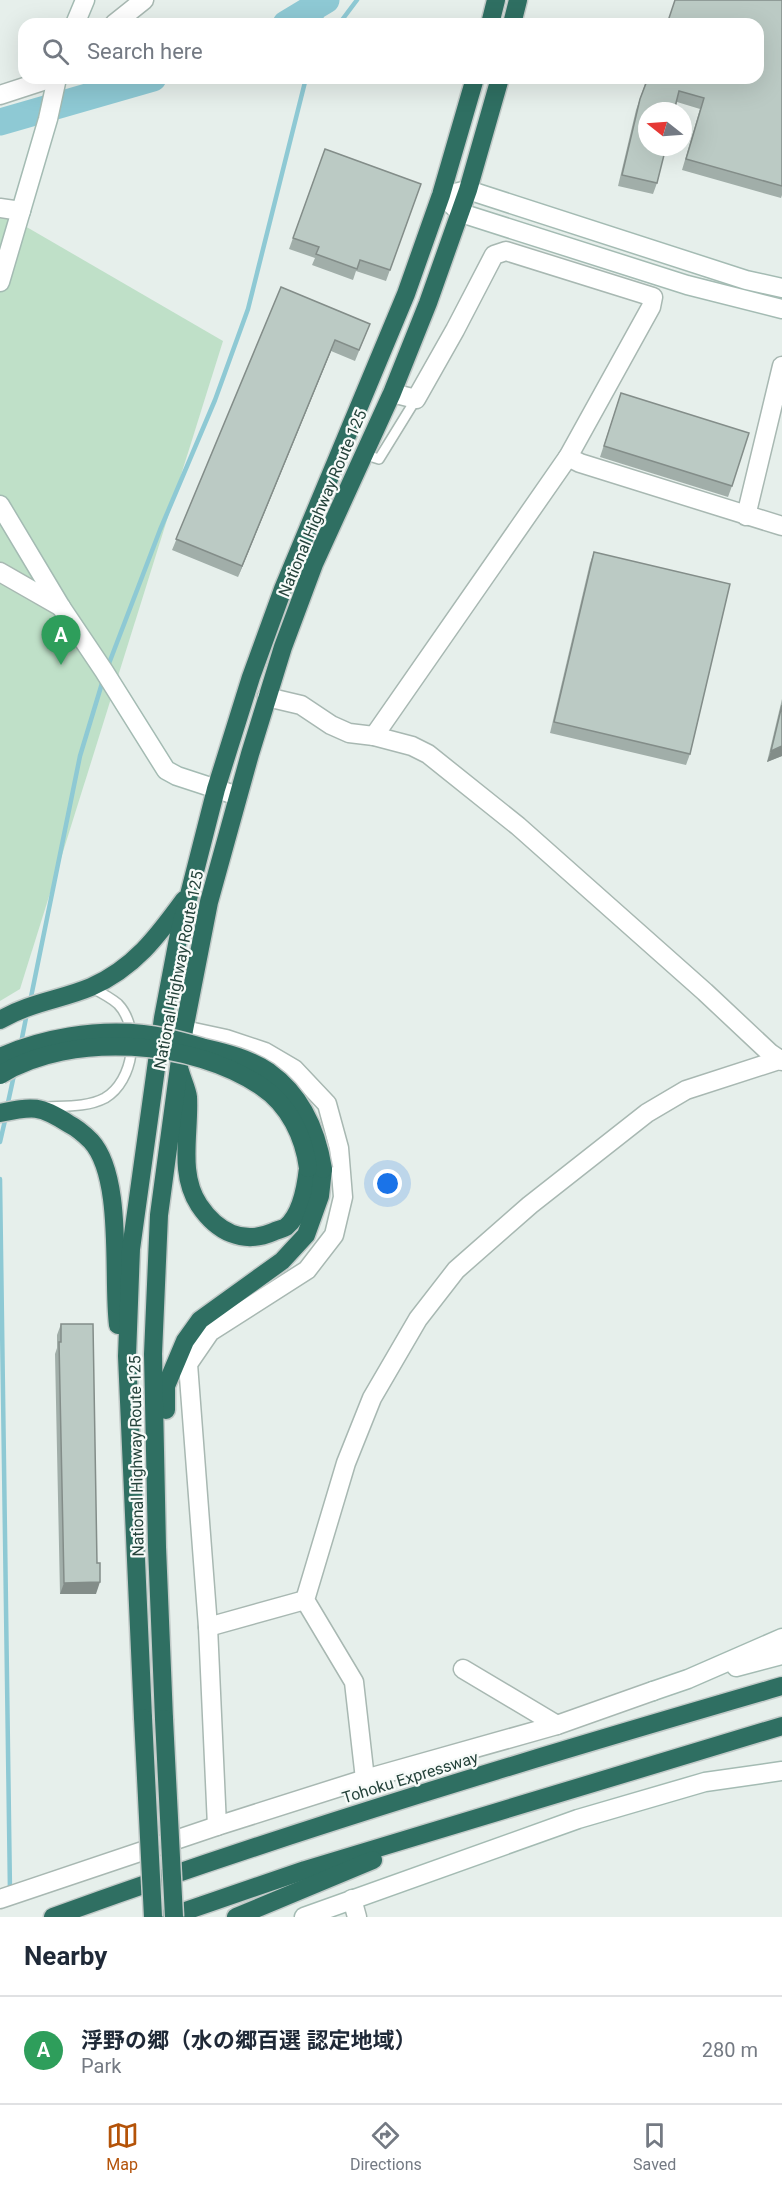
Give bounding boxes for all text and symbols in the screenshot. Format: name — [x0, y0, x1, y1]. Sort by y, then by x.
search box — [18, 18, 764, 84]
icon: search — [39, 35, 72, 68]
text: Search here — [87, 39, 203, 64]
north arrow — [638, 102, 692, 156]
street label: National Highway Route 125 — [274, 407, 371, 600]
pin: A — [42, 616, 80, 665]
street label: National Highway Route 125 — [150, 869, 207, 1071]
your location — [373, 1169, 402, 1198]
street label: National Highway Route 125 — [125, 1355, 148, 1557]
street label: Tohoku Expressway — [340, 1748, 481, 1807]
text: Nearby — [24, 1941, 107, 1971]
text: 浮野の郷（水の郷百選 認定地域） — [81, 2028, 416, 2053]
text: A — [37, 2038, 50, 2062]
text: 280 m — [702, 2038, 758, 2062]
text: Park — [81, 2054, 121, 2078]
tab: Map — [106, 2119, 139, 2174]
tab: Directions — [350, 2119, 422, 2174]
tab: Saved — [633, 2119, 676, 2174]

